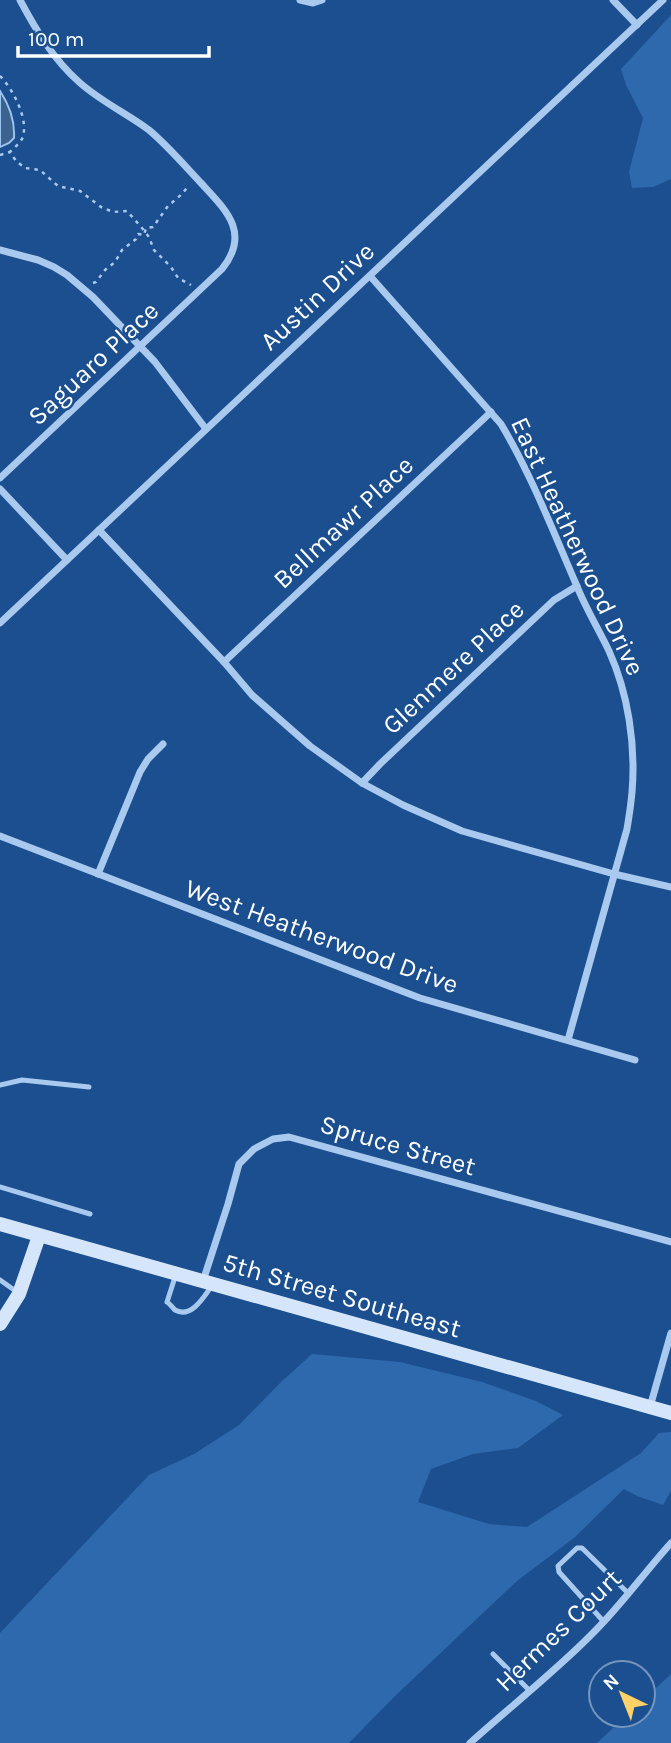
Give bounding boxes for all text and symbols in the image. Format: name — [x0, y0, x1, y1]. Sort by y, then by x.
scale bar — [18, 14, 208, 58]
text: 100 m — [28, 27, 85, 51]
street label: Austin Drive — [254, 236, 381, 357]
street label: Saguaro Place — [22, 295, 165, 432]
street label: East Heatherwood Drive — [504, 412, 651, 680]
street label: Bellmawr Place — [267, 450, 420, 595]
street label: Glenmere Place — [376, 594, 531, 741]
street label: West Heatherwood Drive — [181, 873, 463, 1000]
street label: Spruce Street — [317, 1108, 479, 1183]
street label: 5th Street Southeast — [219, 1247, 465, 1344]
street label: Hermes Court — [489, 1563, 628, 1698]
north arrow — [587, 1659, 657, 1729]
text: N — [599, 1670, 624, 1695]

